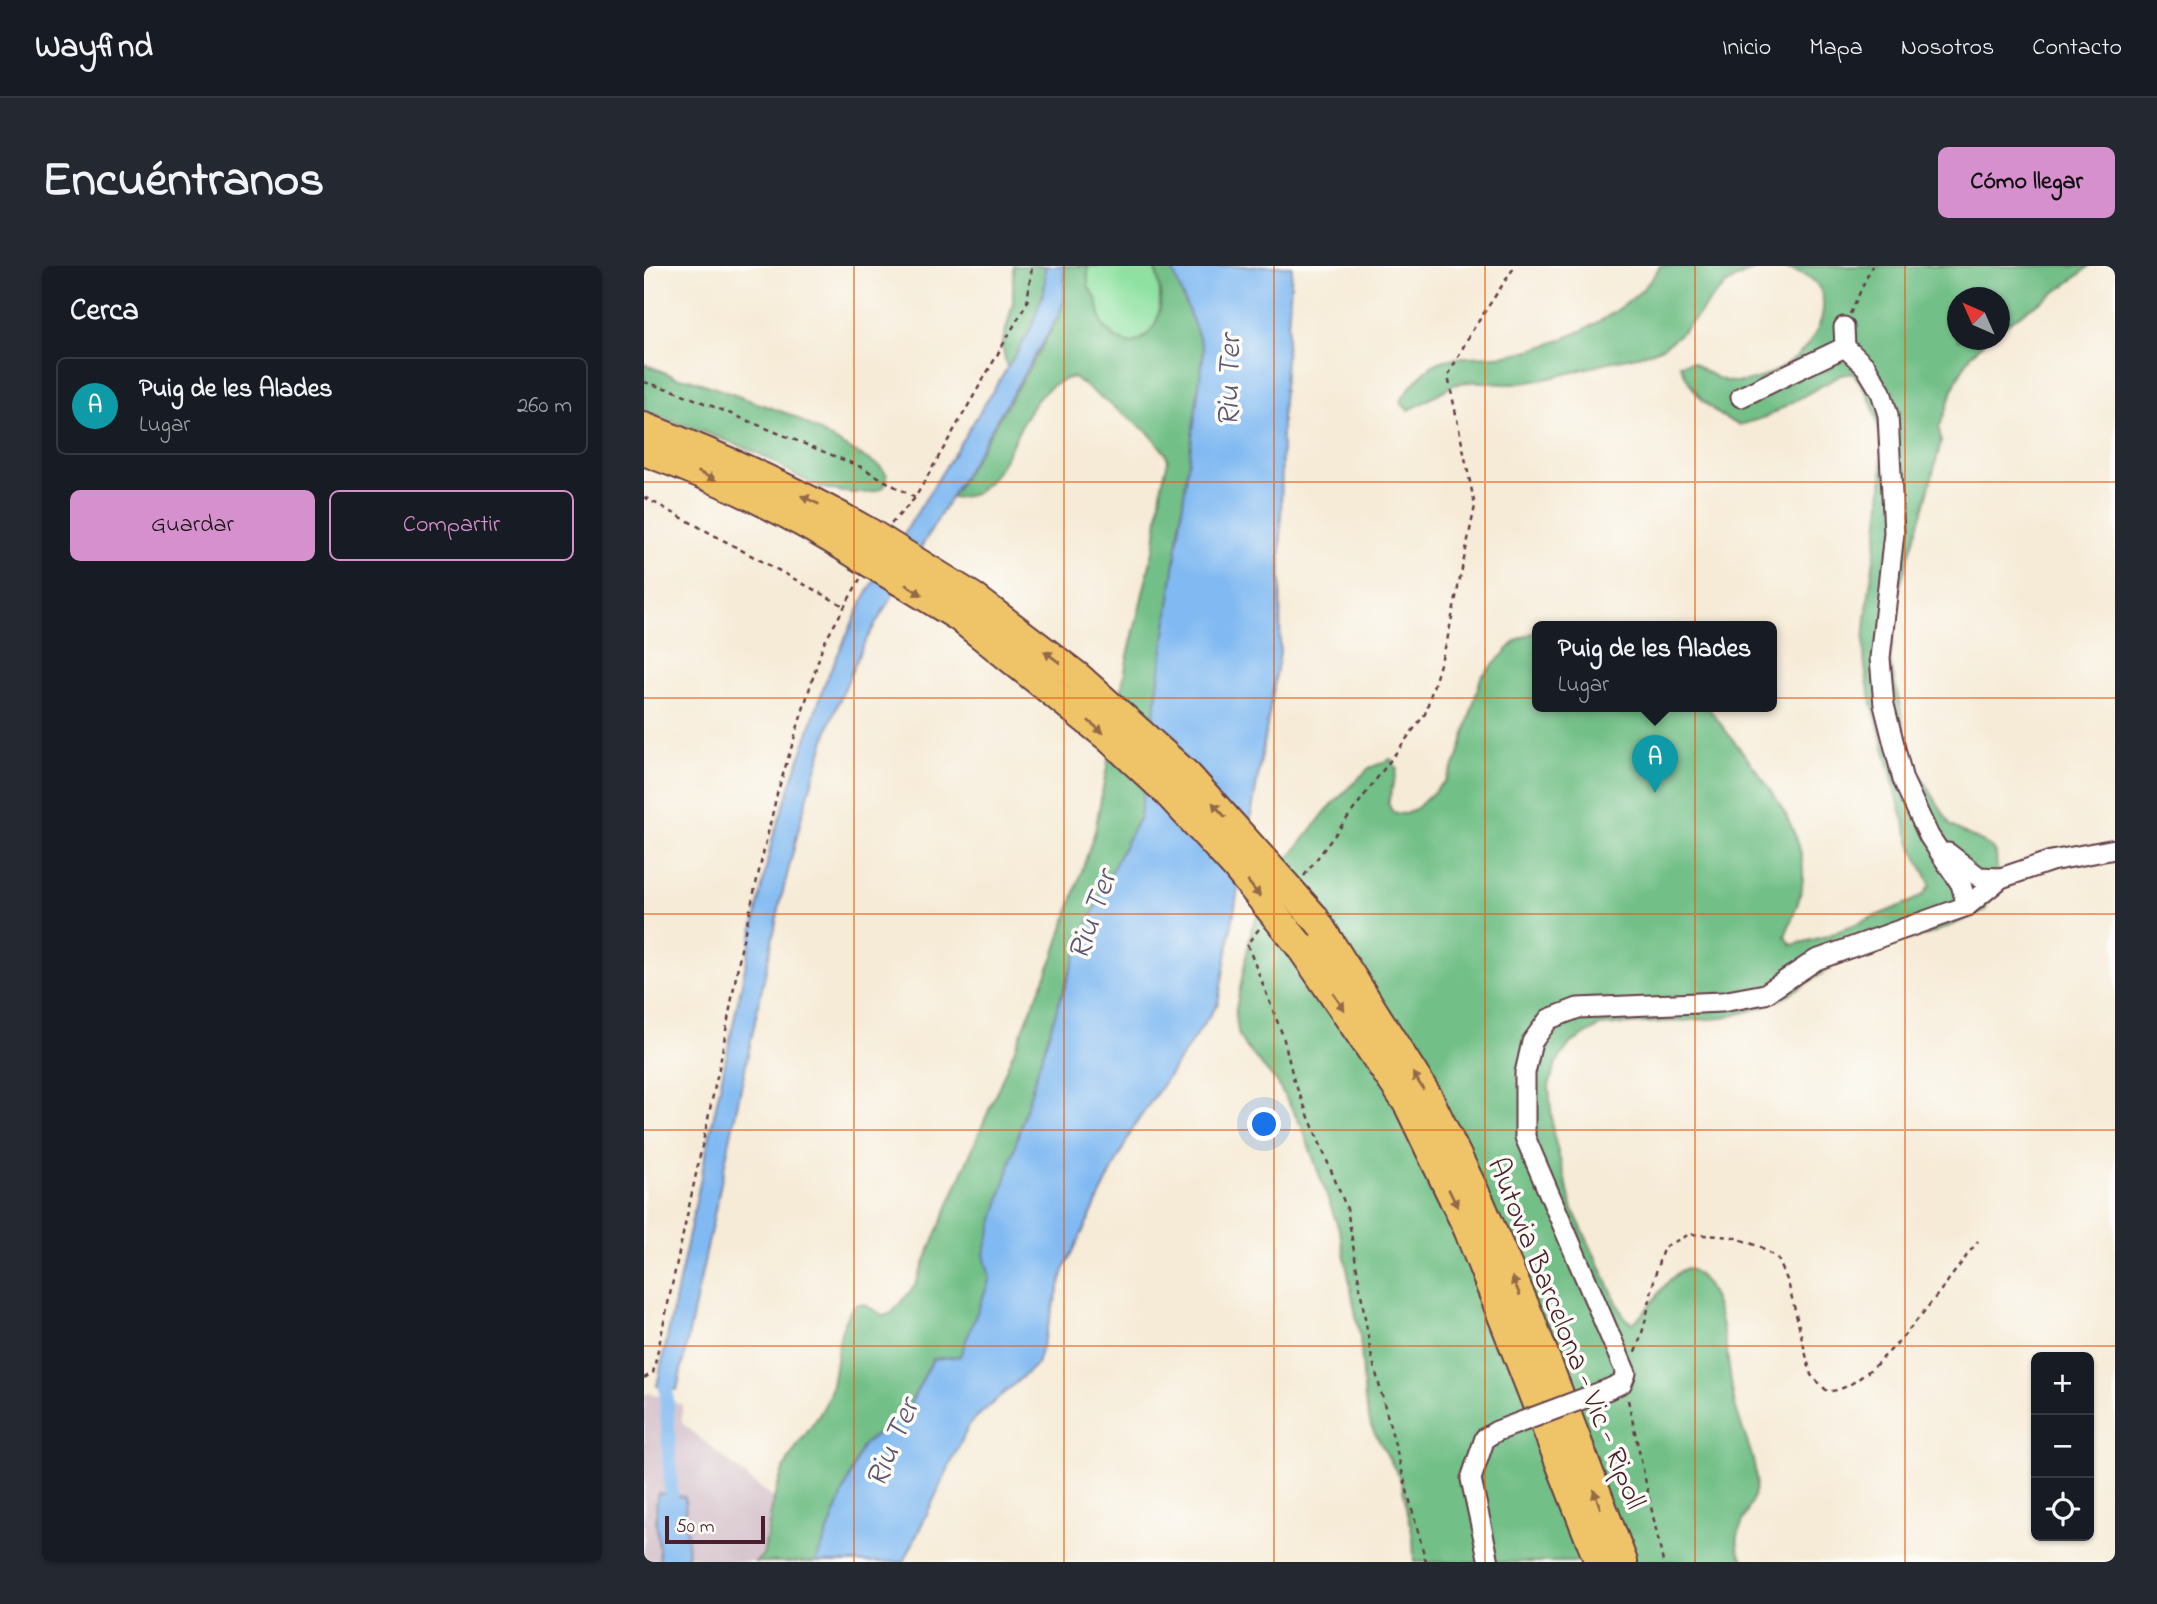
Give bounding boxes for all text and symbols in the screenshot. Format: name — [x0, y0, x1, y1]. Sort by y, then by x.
text: Wayfind — [35, 24, 153, 72]
text: Inicio — [1722, 31, 1771, 66]
text: Mapa — [1809, 31, 1863, 66]
text: Nosotros — [1901, 31, 1994, 66]
text: Contacto — [2032, 31, 2122, 66]
text: Encuéntranos — [42, 146, 324, 218]
button: Cómo llegar — [1938, 147, 2115, 218]
north arrow — [1947, 287, 2010, 350]
text: Cerca — [70, 290, 139, 334]
water label: Riu Ter — [1207, 330, 1255, 428]
text: Puig de les Alades — [139, 371, 333, 409]
text: A — [88, 390, 102, 423]
text: 260 m — [517, 390, 572, 423]
text: Lugar — [139, 409, 191, 442]
one-way arrow — [697, 471, 718, 482]
button: Guardar — [70, 490, 315, 561]
button: Compartir — [329, 490, 574, 561]
one-way arrow — [800, 494, 820, 506]
one-way arrow — [905, 583, 924, 596]
popup — [1532, 621, 1777, 712]
text: Puig de les Alades — [1558, 631, 1751, 669]
one-way arrow — [1043, 649, 1061, 664]
text: Lugar — [1558, 669, 1609, 702]
one-way arrow — [1087, 719, 1104, 734]
pin: A — [1632, 735, 1678, 793]
one-way arrow — [1211, 801, 1227, 819]
water label: Riu Ter — [1057, 861, 1133, 967]
one-way arrow — [1246, 881, 1261, 898]
one-way arrow — [1332, 993, 1345, 1012]
one-way arrow — [1411, 1072, 1424, 1091]
your location — [1247, 1107, 1281, 1141]
street label: Autovia Barcelona - Vic - Ripoll — [1474, 1151, 1656, 1517]
one-way arrow — [1447, 1188, 1459, 1208]
one-way arrow — [1510, 1276, 1521, 1297]
map controls — [2031, 1352, 2094, 1541]
button: + — [2031, 1352, 2094, 1415]
water label: Riu Ter — [854, 1389, 935, 1496]
button: − — [2031, 1415, 2094, 1478]
button: locate — [2031, 1478, 2094, 1541]
one-way arrow — [1592, 1488, 1603, 1509]
scale bar — [665, 1513, 765, 1545]
text: 50 m — [676, 1514, 715, 1541]

